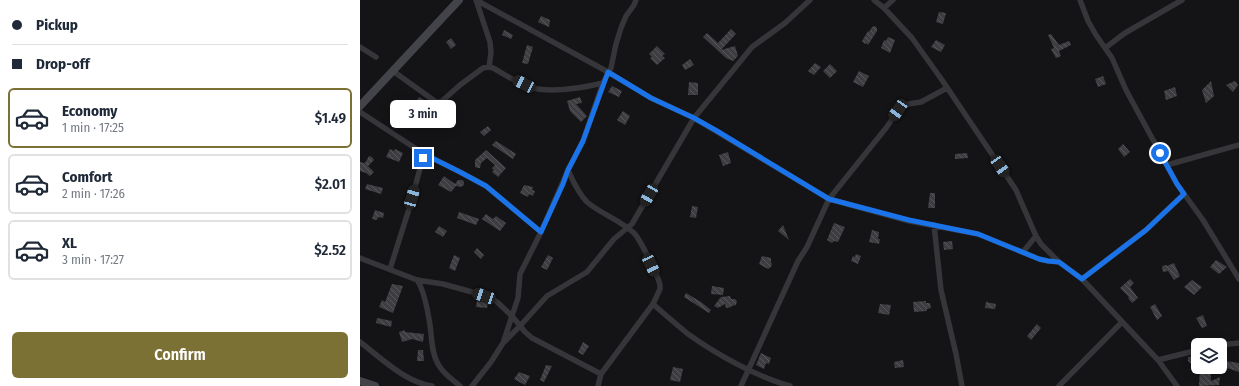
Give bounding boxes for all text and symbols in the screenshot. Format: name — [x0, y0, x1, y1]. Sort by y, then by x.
text: Pickup — [36, 16, 78, 34]
text: Drop-off — [36, 55, 90, 73]
car — [511, 73, 537, 95]
car — [886, 97, 910, 123]
icon: car — [14, 100, 50, 136]
callout: 3 min — [390, 100, 456, 128]
text: Economy — [62, 102, 117, 120]
text: 3 min — [409, 106, 438, 121]
text: $1.49 — [315, 109, 346, 127]
text: 1 min · 17:25 — [62, 120, 124, 135]
route start — [1151, 144, 1169, 162]
route end — [414, 149, 432, 167]
car — [988, 153, 1012, 179]
icon: car — [14, 166, 50, 202]
text: Comfort — [62, 168, 113, 186]
text: $2.01 — [315, 175, 346, 193]
car — [638, 182, 660, 208]
car — [403, 184, 421, 210]
text: 2 min · 17:26 — [62, 186, 125, 201]
icon: car — [14, 232, 50, 268]
text: XL — [62, 234, 77, 252]
text: $2.52 — [314, 241, 346, 259]
text: 3 min · 17:27 — [62, 252, 124, 267]
car — [640, 252, 662, 278]
car — [471, 286, 497, 306]
button: Confirm — [12, 332, 348, 378]
map controls — [1191, 338, 1227, 374]
button: layers — [1191, 338, 1227, 374]

